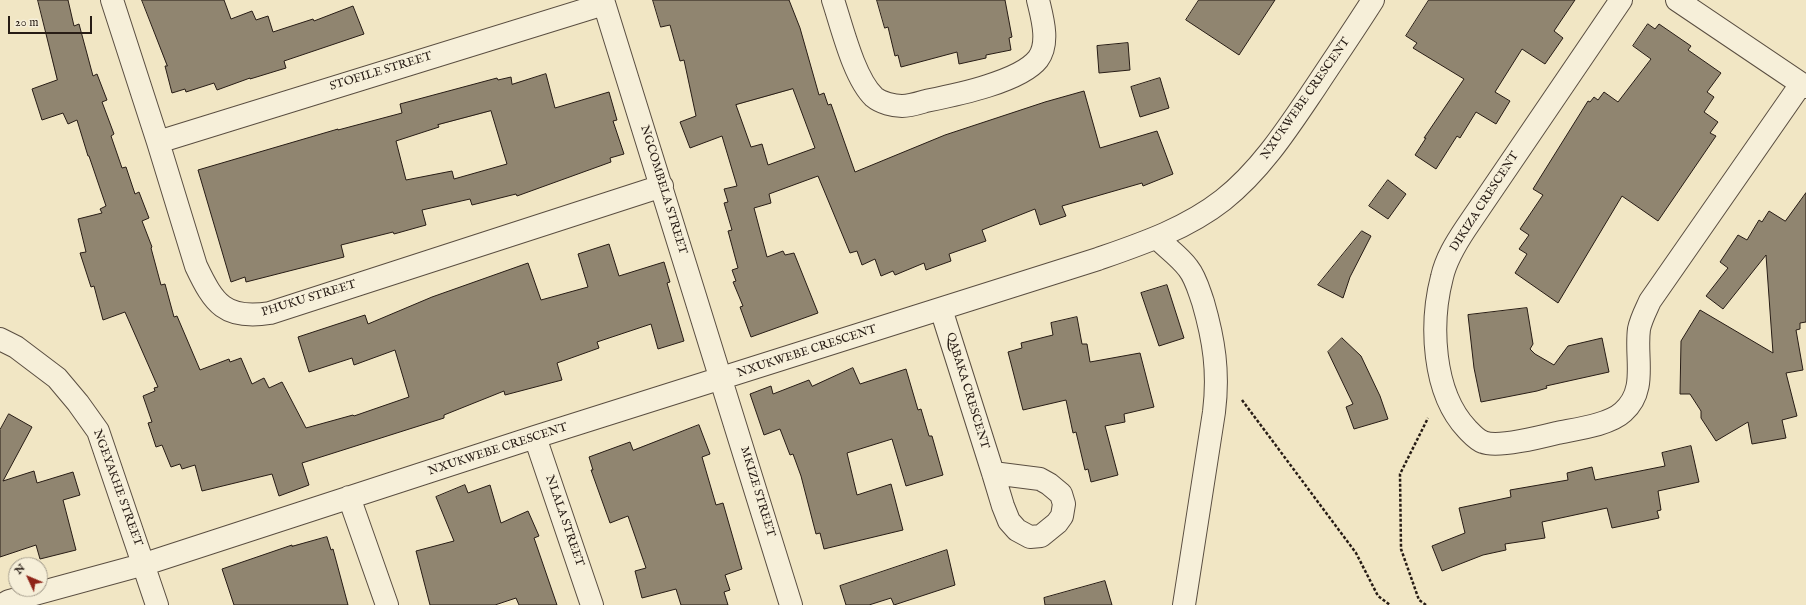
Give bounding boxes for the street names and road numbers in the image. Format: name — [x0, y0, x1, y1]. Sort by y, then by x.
street label: NXUKWEBE CRESCENT — [1258, 35, 1354, 163]
street label: STOFILE STREET — [328, 50, 434, 94]
street label: NGCOMBELA STREET — [636, 124, 690, 256]
street label: DIKIZA CRESCENT — [1447, 150, 1523, 254]
street label: PHUKU STREET — [260, 278, 358, 320]
street label: NXUKWEBE CRESCENT — [736, 323, 878, 381]
street label: QABAKA CRESCENT — [942, 331, 992, 451]
street label: NXUKWEBE CRESCENT — [427, 421, 569, 479]
street label: NGEYAKHE STREET — [89, 428, 145, 548]
street label: MKIZE STREET — [736, 445, 778, 539]
street label: NLALA STREET — [542, 473, 586, 569]

